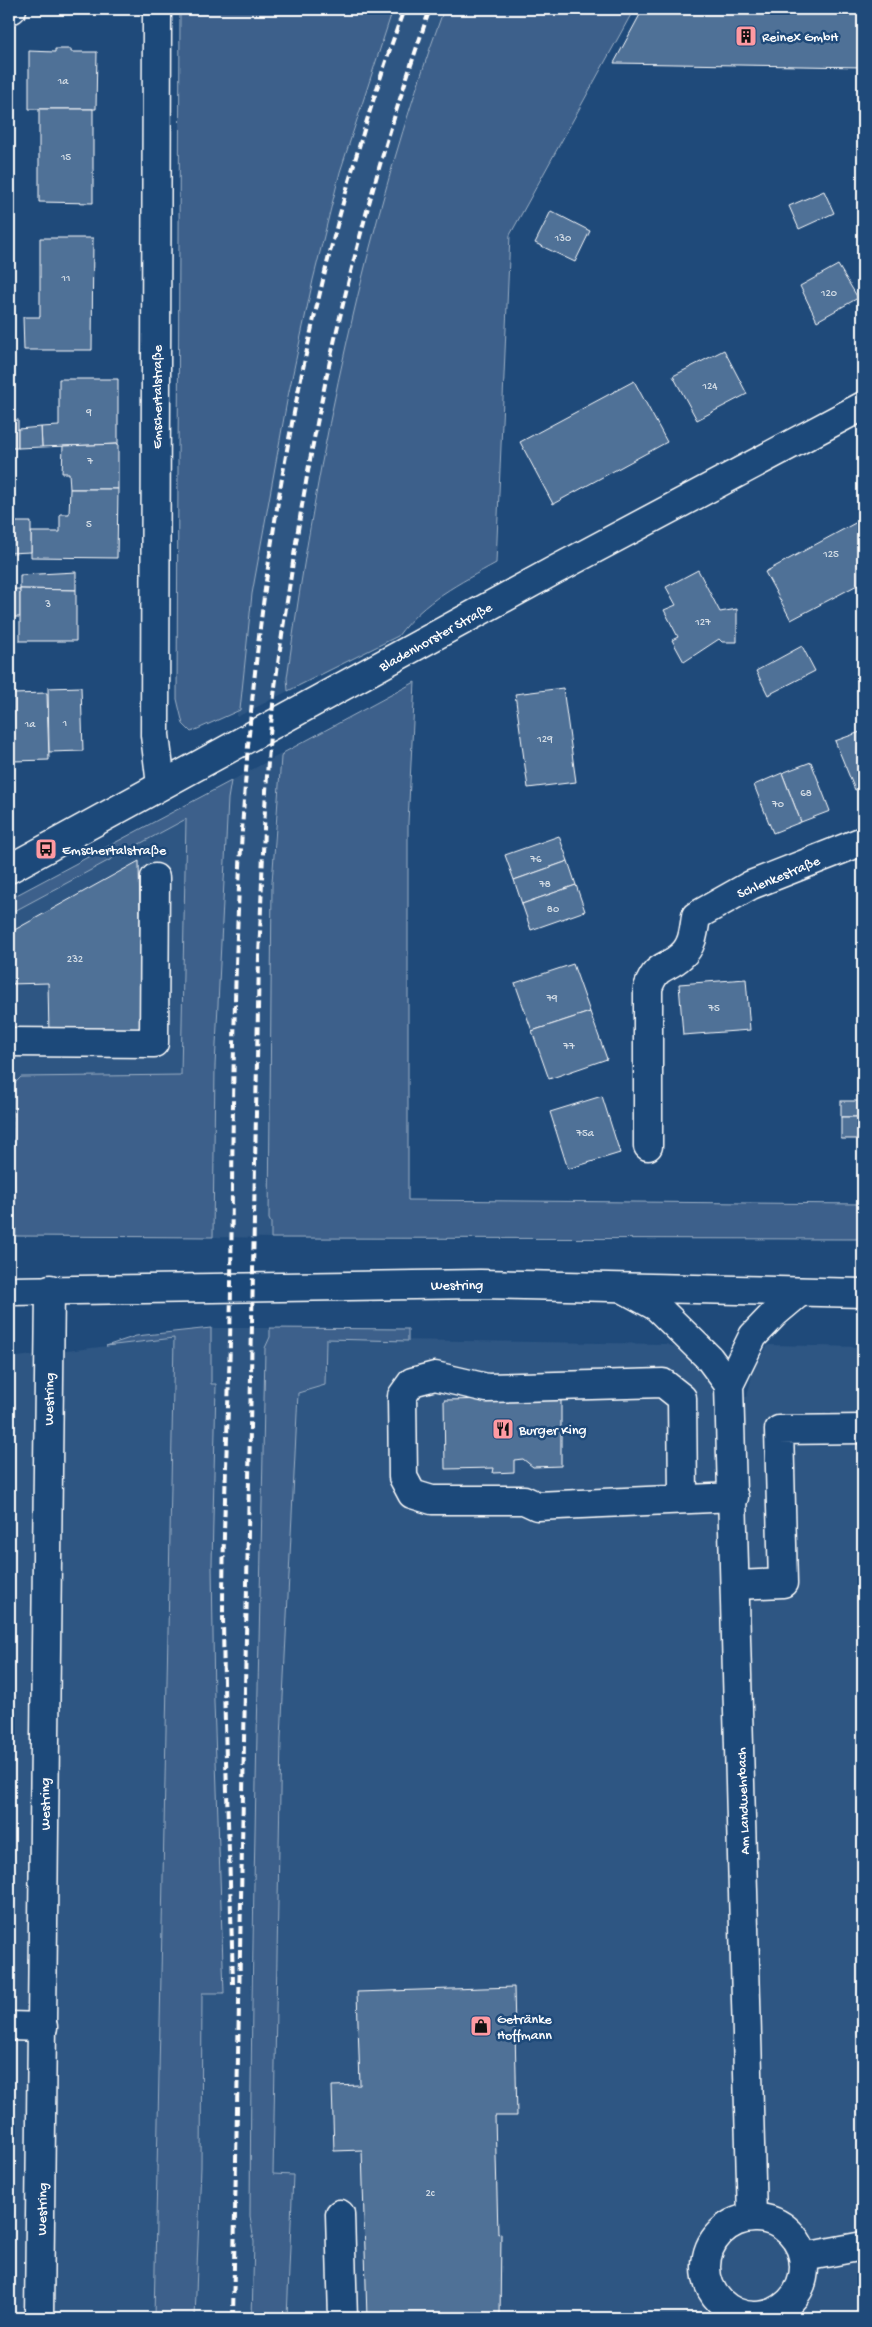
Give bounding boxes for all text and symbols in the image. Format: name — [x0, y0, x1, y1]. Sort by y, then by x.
building icon: Reinex GmbH — [734, 24, 758, 48]
place label: Reinex GmbH — [762, 30, 839, 47]
house number: 1a — [57, 76, 69, 88]
house number: 15 — [60, 152, 71, 164]
house number: 130 — [554, 233, 571, 245]
house number: 11 — [61, 273, 70, 285]
house number: 120 — [820, 288, 837, 300]
street label: Emschertalstraße — [150, 344, 167, 449]
house number: 124 — [701, 381, 718, 393]
house number: 9 — [85, 407, 92, 419]
house number: 7 — [86, 456, 93, 468]
house number: 5 — [86, 519, 92, 531]
house number: 125 — [822, 549, 839, 561]
house number: 3 — [44, 599, 51, 611]
street label: Bladenhorster Straße — [376, 600, 496, 677]
house number: 127 — [694, 617, 711, 629]
house number: 1 — [62, 718, 67, 730]
house number: 1a — [24, 719, 36, 731]
house number: 129 — [536, 734, 553, 746]
house number: 68 — [800, 788, 812, 800]
house number: 70 — [771, 799, 784, 811]
bus stop icon: Emschertalstraße — [34, 837, 58, 861]
place label: Emschertalstraße — [62, 843, 167, 860]
street label: Schlenkestraße — [735, 853, 824, 903]
house number: 76 — [529, 854, 542, 866]
house number: 78 — [538, 879, 551, 891]
house number: 80 — [547, 904, 559, 916]
house number: 232 — [67, 954, 84, 966]
house number: 79 — [545, 993, 558, 1005]
house number: 75 — [707, 1003, 720, 1015]
house number: 77 — [562, 1041, 575, 1053]
house number: 75a — [575, 1128, 595, 1140]
street label: Westring — [431, 1278, 483, 1295]
street label: Westring — [42, 1373, 59, 1425]
restaurant icon: Burger King — [491, 1417, 515, 1441]
place label: Burger King — [518, 1423, 587, 1440]
street label: Am Landwehrbach — [734, 1747, 755, 1855]
street label: Westring — [38, 1778, 55, 1830]
place label: Getränke Hoffmann — [497, 2012, 552, 2045]
shop icon: Getränke Hoffmann — [469, 2014, 493, 2038]
street label: Westring — [35, 2183, 52, 2235]
house number: 2c — [425, 2188, 436, 2200]

